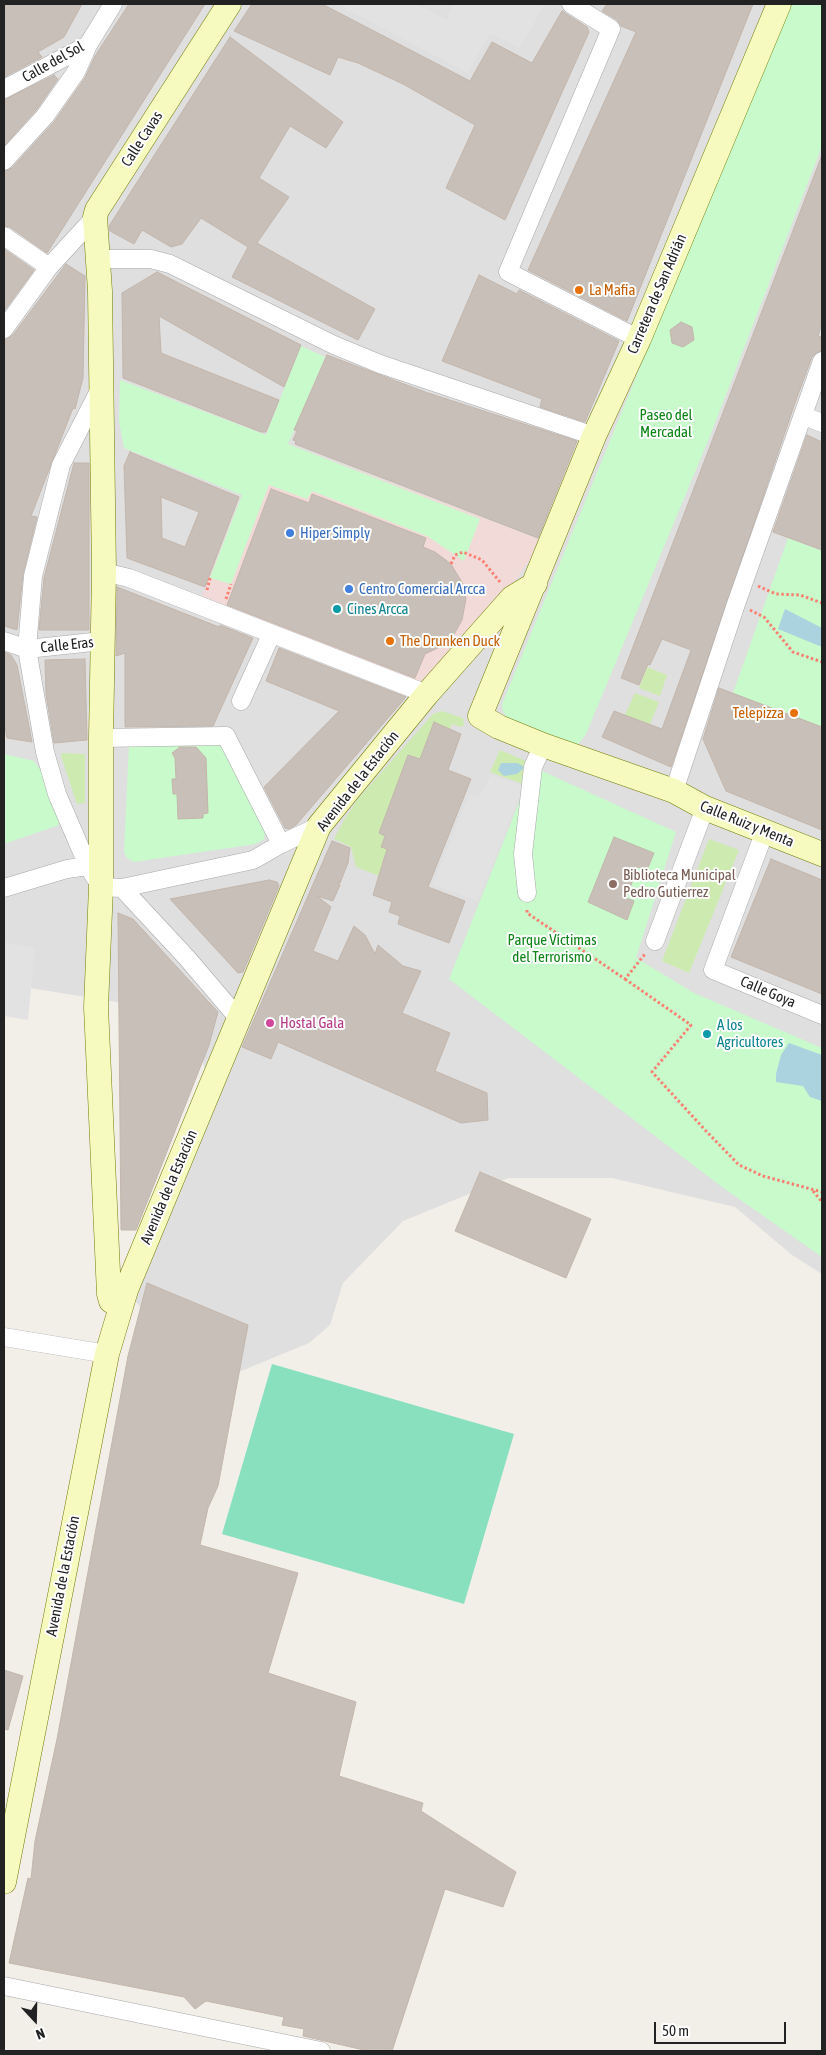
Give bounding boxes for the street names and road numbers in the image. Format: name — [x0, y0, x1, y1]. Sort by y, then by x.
street label: Calle del Sol — [19, 38, 87, 86]
street label: Calle Cavas — [117, 108, 167, 170]
street label: Carretera de San Adrián — [624, 231, 690, 357]
street label: Calle Eras — [40, 633, 94, 657]
street label: Avenida de la Estación — [313, 727, 403, 835]
street label: Calle Ruiz y Menta — [697, 797, 797, 851]
street label: Calle Goya — [738, 972, 798, 1012]
street label: Avenida de la Estación — [137, 1127, 201, 1247]
street label: Avenida de la Estación — [42, 1514, 84, 1638]

